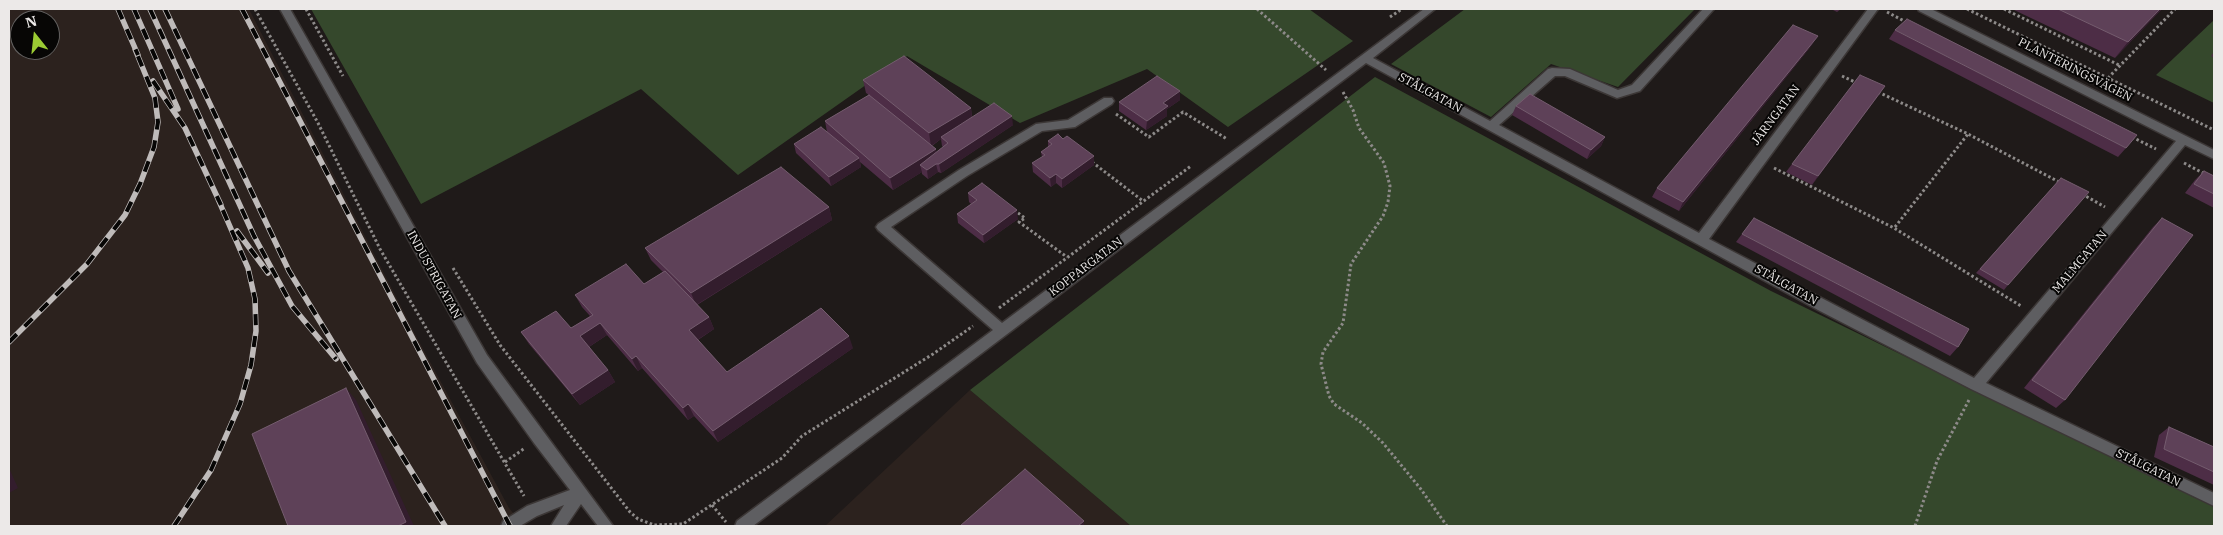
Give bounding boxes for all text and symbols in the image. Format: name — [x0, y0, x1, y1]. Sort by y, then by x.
north arrow — [10, 10, 60, 60]
text: N — [23, 11, 39, 32]
street label: PLANTERINGSVÄGEN — [2016, 35, 2134, 105]
street label: STÅLGATAN — [1396, 70, 1464, 116]
street label: JÄRNGATAN — [1749, 82, 1803, 148]
street label: INDUSTRIGATAN — [404, 228, 464, 322]
street label: MALMGATAN — [2050, 228, 2110, 296]
street label: KOPPARGATAN — [1046, 235, 1126, 299]
street label: STÅLGATAN — [1752, 262, 1820, 308]
street label: STÅLGATAN — [2113, 446, 2183, 490]

